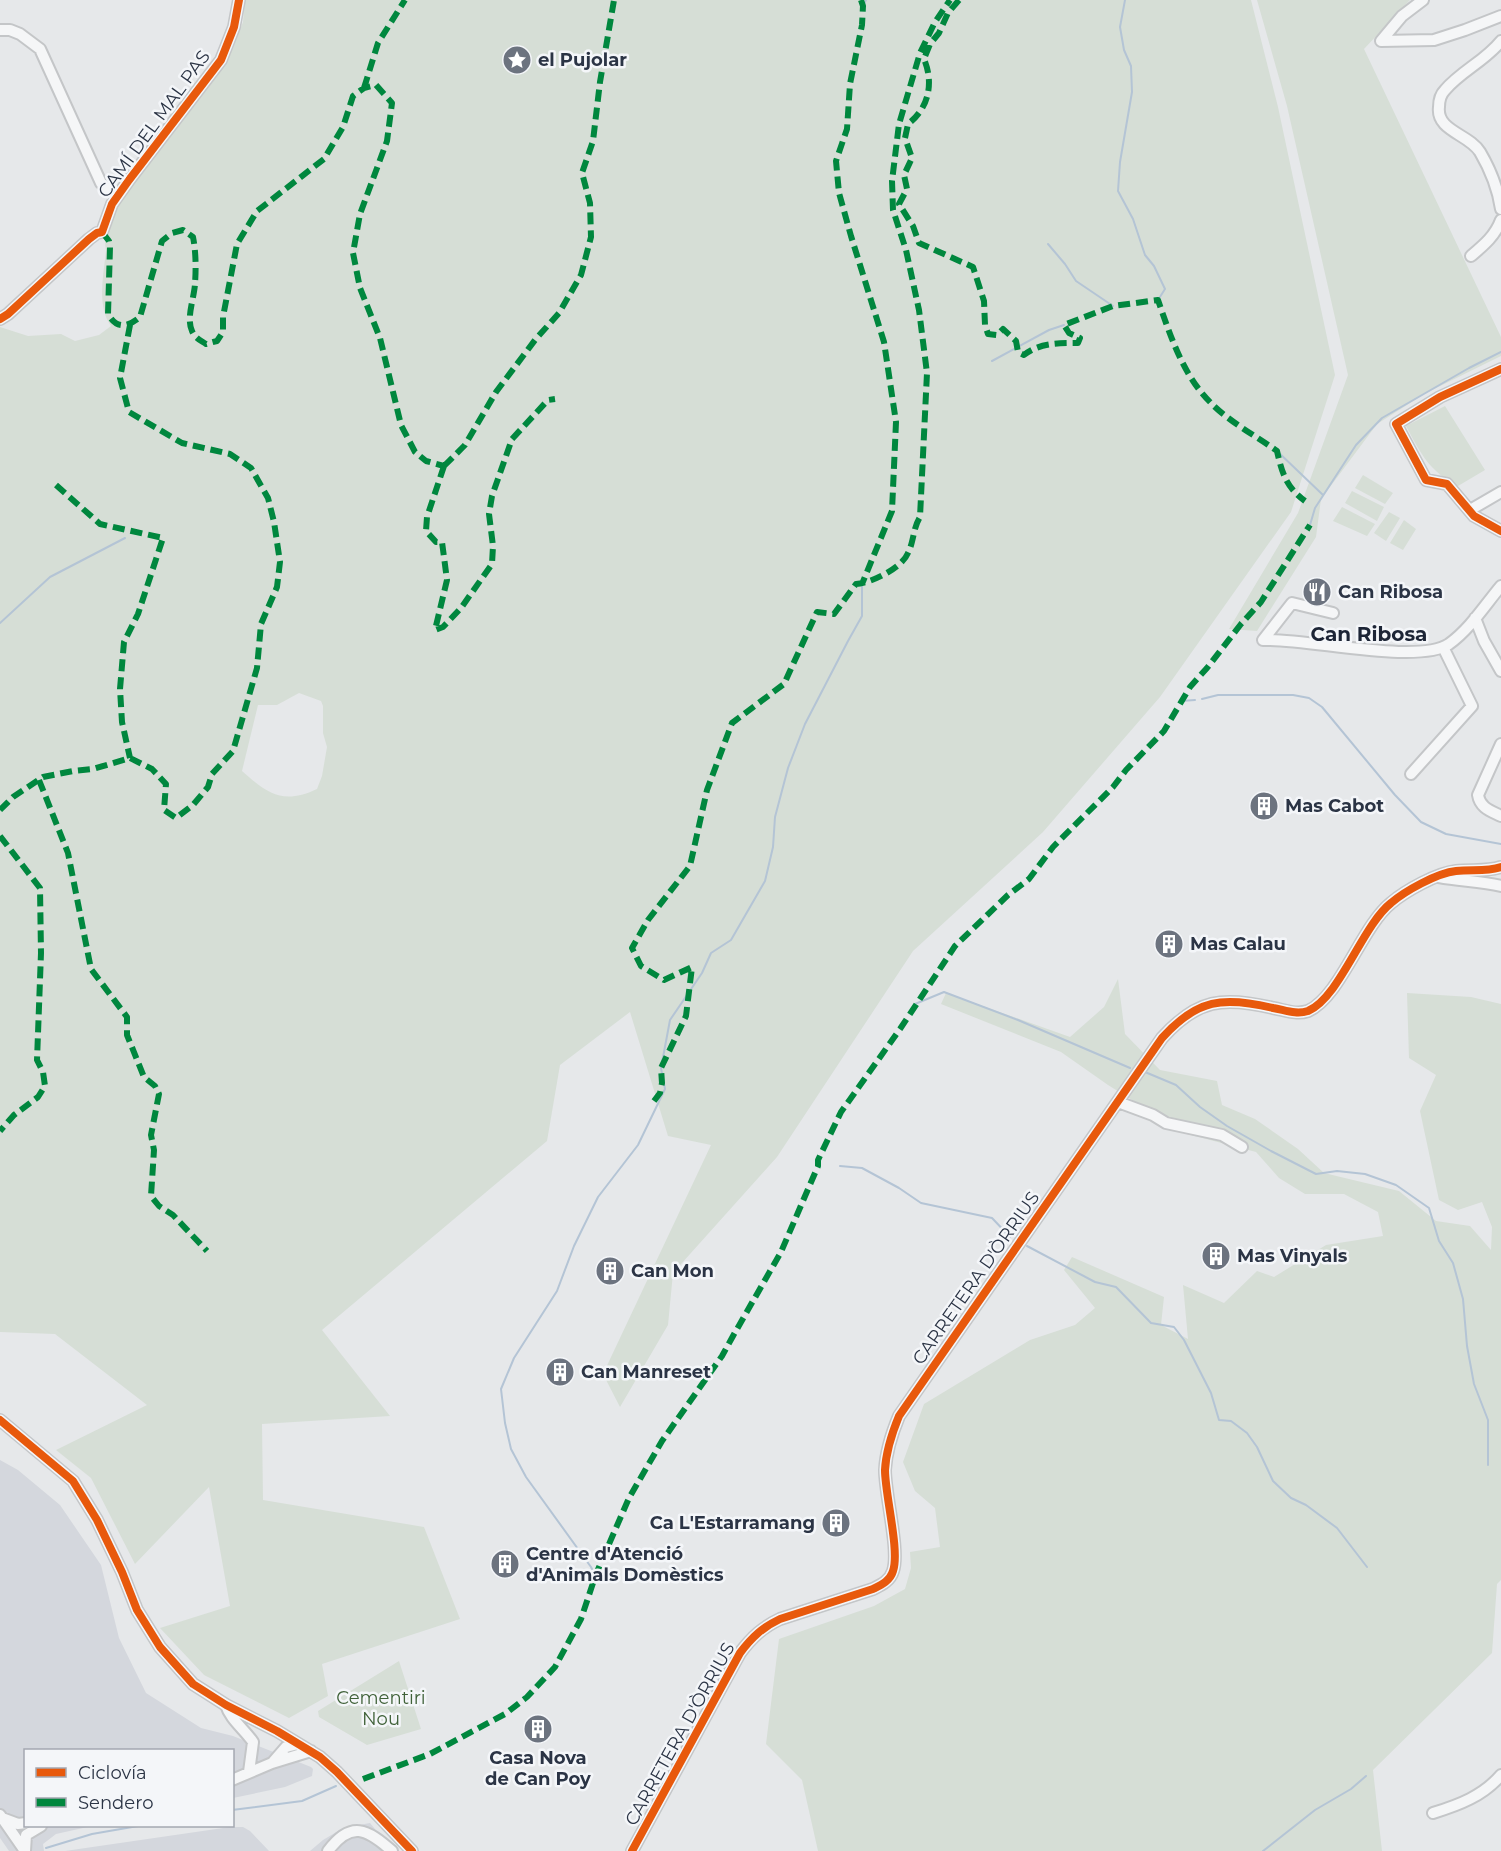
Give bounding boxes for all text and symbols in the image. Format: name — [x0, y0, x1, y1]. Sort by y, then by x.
place icon: el Pujolar — [501, 44, 533, 76]
street label: CAMÍ DEL MAL PAS — [93, 46, 215, 202]
place label: el Pujolar — [538, 49, 627, 71]
restaurant icon: Can Ribosa — [1301, 576, 1333, 608]
place label: Can Ribosa — [1338, 581, 1443, 603]
district label: Can Ribosa — [1311, 622, 1427, 646]
building icon: Mas Cabot — [1248, 790, 1280, 822]
place label: Mas Cabot — [1285, 795, 1384, 817]
building icon: Mas Calau — [1153, 928, 1185, 960]
place label: Mas Calau — [1190, 933, 1286, 955]
street label: CARRETERA D'ÒRRIUS — [908, 1187, 1044, 1369]
building icon: Mas Vinyals — [1200, 1240, 1232, 1272]
place label: Mas Vinyals — [1237, 1245, 1348, 1267]
building icon: Can Mon — [594, 1255, 626, 1287]
place label: Can Mon — [631, 1260, 714, 1282]
building icon: Can Manreset — [544, 1356, 576, 1388]
place label: Can Manreset — [581, 1361, 711, 1383]
building icon: Ca L'Estarramang — [820, 1507, 852, 1539]
place label: Ca L'Estarramang — [650, 1512, 815, 1534]
place label: Centre d'Atenció d'Animals Domèstics — [526, 1543, 724, 1586]
building icon: Centre d'Atenció d'Animals Domèstics — [489, 1548, 521, 1580]
street label: CARRETERA D'ÒRRIUS — [620, 1638, 740, 1830]
park label: Cementiri Nou — [336, 1687, 426, 1730]
building icon: Casa Nova de Can Poy — [522, 1713, 554, 1745]
place label: Casa Nova de Can Poy — [485, 1747, 591, 1790]
legend — [24, 1749, 234, 1827]
text: Ciclovía — [78, 1762, 147, 1784]
text: Sendero — [78, 1792, 153, 1814]

